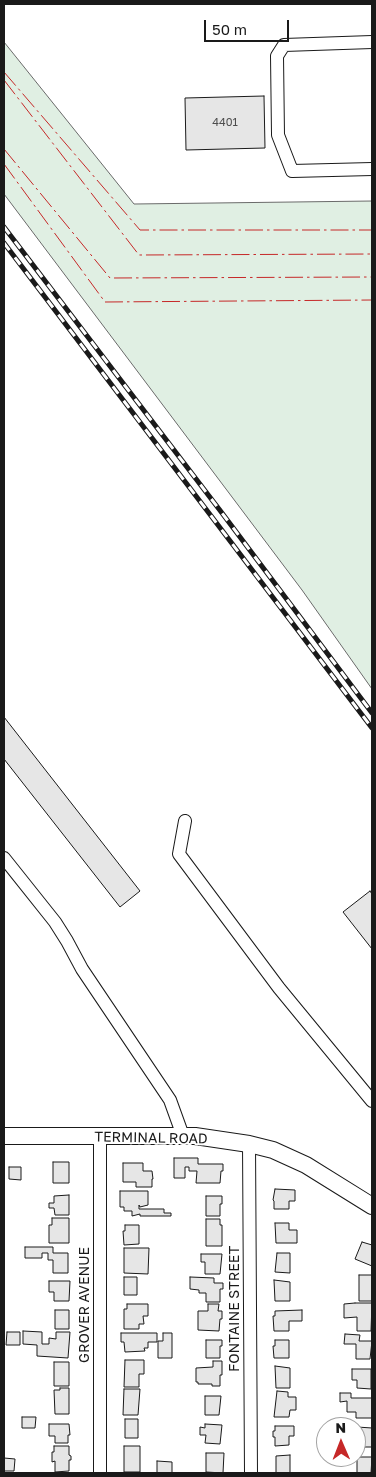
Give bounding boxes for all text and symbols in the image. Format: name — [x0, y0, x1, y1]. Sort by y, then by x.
scale bar — [206, 10, 291, 42]
text: 50 m — [212, 20, 247, 38]
house number: 4401 — [212, 116, 238, 130]
street label: TERMINAL ROAD — [94, 1129, 208, 1147]
street label: FONTAINE STREET — [227, 1246, 243, 1372]
street label: GROVER AVENUE — [77, 1247, 93, 1363]
north arrow — [316, 1417, 366, 1467]
text: N — [335, 1419, 346, 1436]

